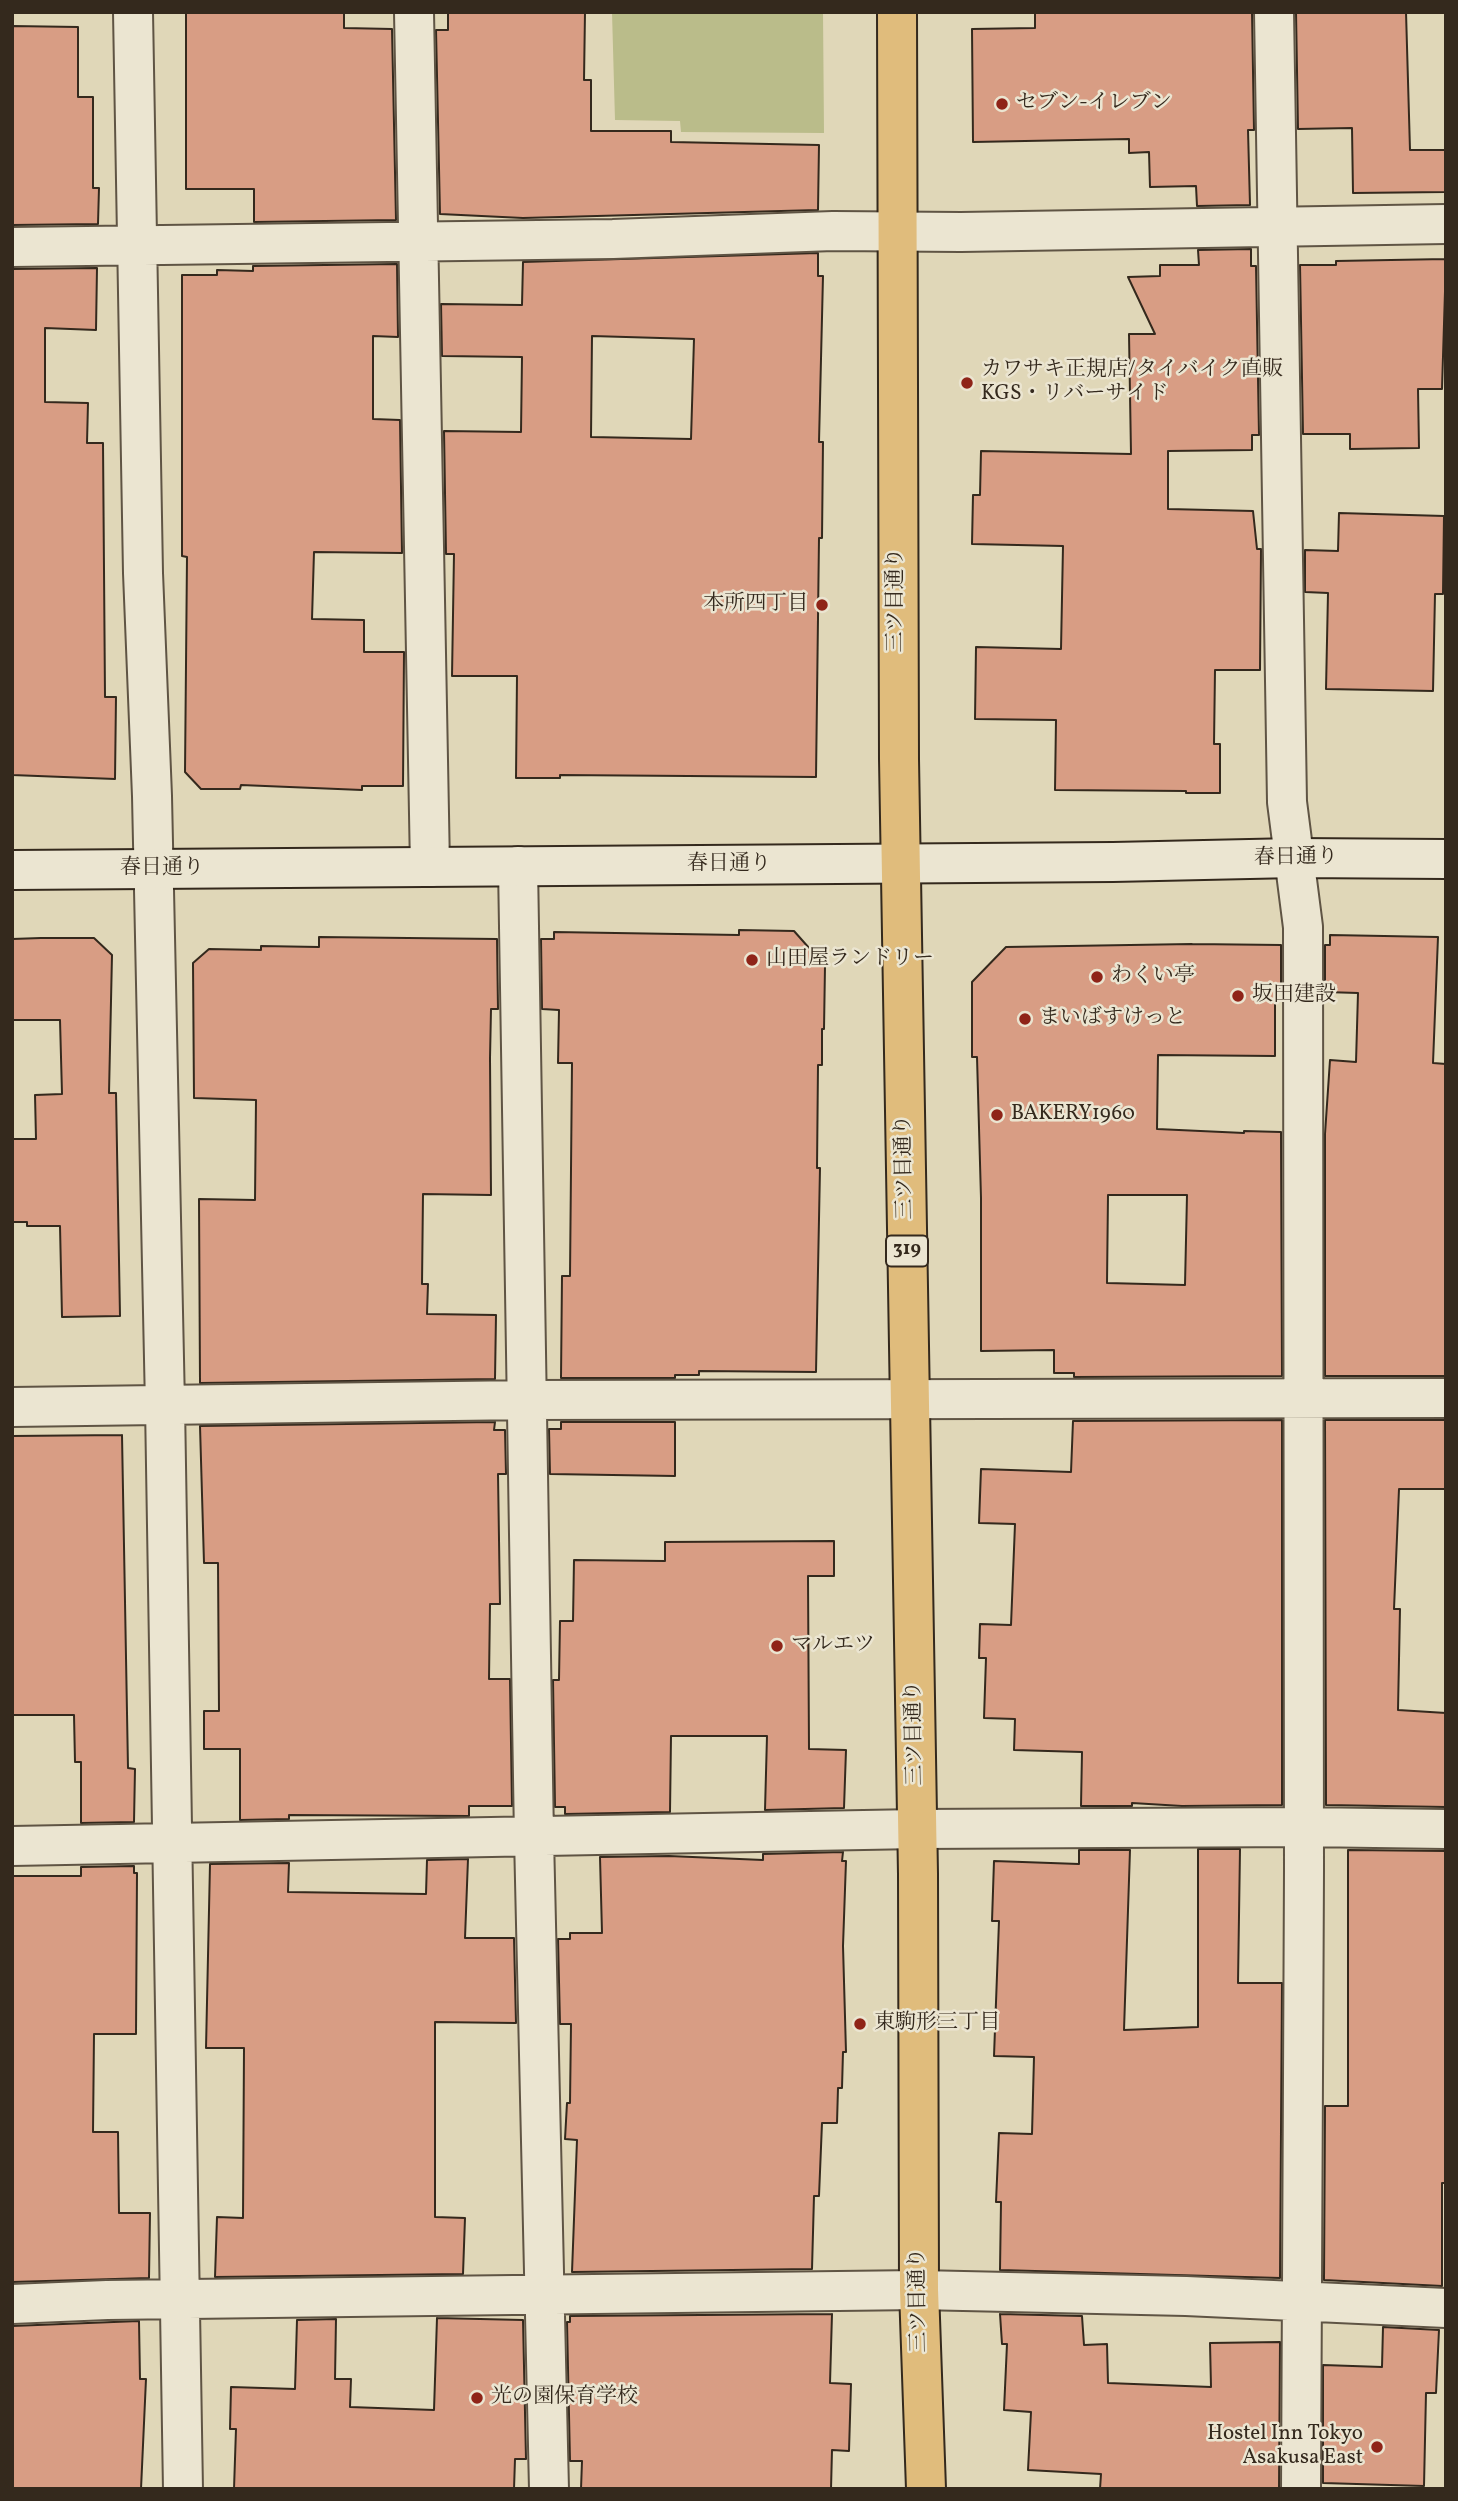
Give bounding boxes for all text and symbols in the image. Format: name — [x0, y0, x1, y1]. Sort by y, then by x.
place label: セブン-イレブン — [1016, 91, 1172, 117]
marker: セブン-イレブン — [994, 96, 1010, 112]
place label: カワサキ正規店/タイバイク直販 KGS・リバーサイド — [981, 358, 1283, 408]
marker: カワサキ正規店/タイバイク直販 KGS・リバーサイド — [959, 375, 975, 391]
street label: 三ツ目通り — [884, 548, 910, 652]
place label: 本所四丁目 — [703, 592, 808, 618]
marker: 本所四丁目 — [814, 597, 830, 613]
street label: 春日通り — [1254, 846, 1338, 872]
street label: 春日通り — [687, 852, 771, 878]
street label: 春日通り — [120, 856, 204, 882]
place label: 山田屋ランドリー — [766, 947, 934, 973]
marker: 山田屋ランドリー — [744, 952, 760, 968]
place label: わくい亭 — [1111, 964, 1195, 990]
marker: わくい亭 — [1089, 969, 1105, 985]
place label: 坂田建設 — [1252, 983, 1336, 1009]
marker: 坂田建設 — [1230, 988, 1246, 1004]
place label: まいばすけっと — [1039, 1006, 1186, 1032]
marker: まいばすけっと — [1017, 1011, 1033, 1027]
place label: BAKERY1960 — [1011, 1102, 1135, 1128]
marker: BAKERY1960 — [989, 1107, 1005, 1123]
street label: 三ツ目通り — [892, 1114, 920, 1220]
road number: 319 — [886, 1236, 928, 1266]
place label: マルエツ — [791, 1633, 875, 1659]
marker: マルエツ — [769, 1638, 785, 1654]
street label: 三ツ目通り — [902, 1680, 930, 1786]
place label: 東駒形三丁目 — [874, 2011, 1000, 2037]
marker: 東駒形三丁目 — [852, 2016, 868, 2032]
street label: 三ツ目通り — [906, 2247, 934, 2353]
place label: 光の園保育学校 — [491, 2385, 638, 2411]
marker: 光の園保育学校 — [469, 2390, 485, 2406]
place label: Hostel Inn Tokyo Asakusa East — [1207, 2422, 1363, 2472]
marker: Hostel Inn Tokyo Asakusa East — [1369, 2439, 1385, 2455]

